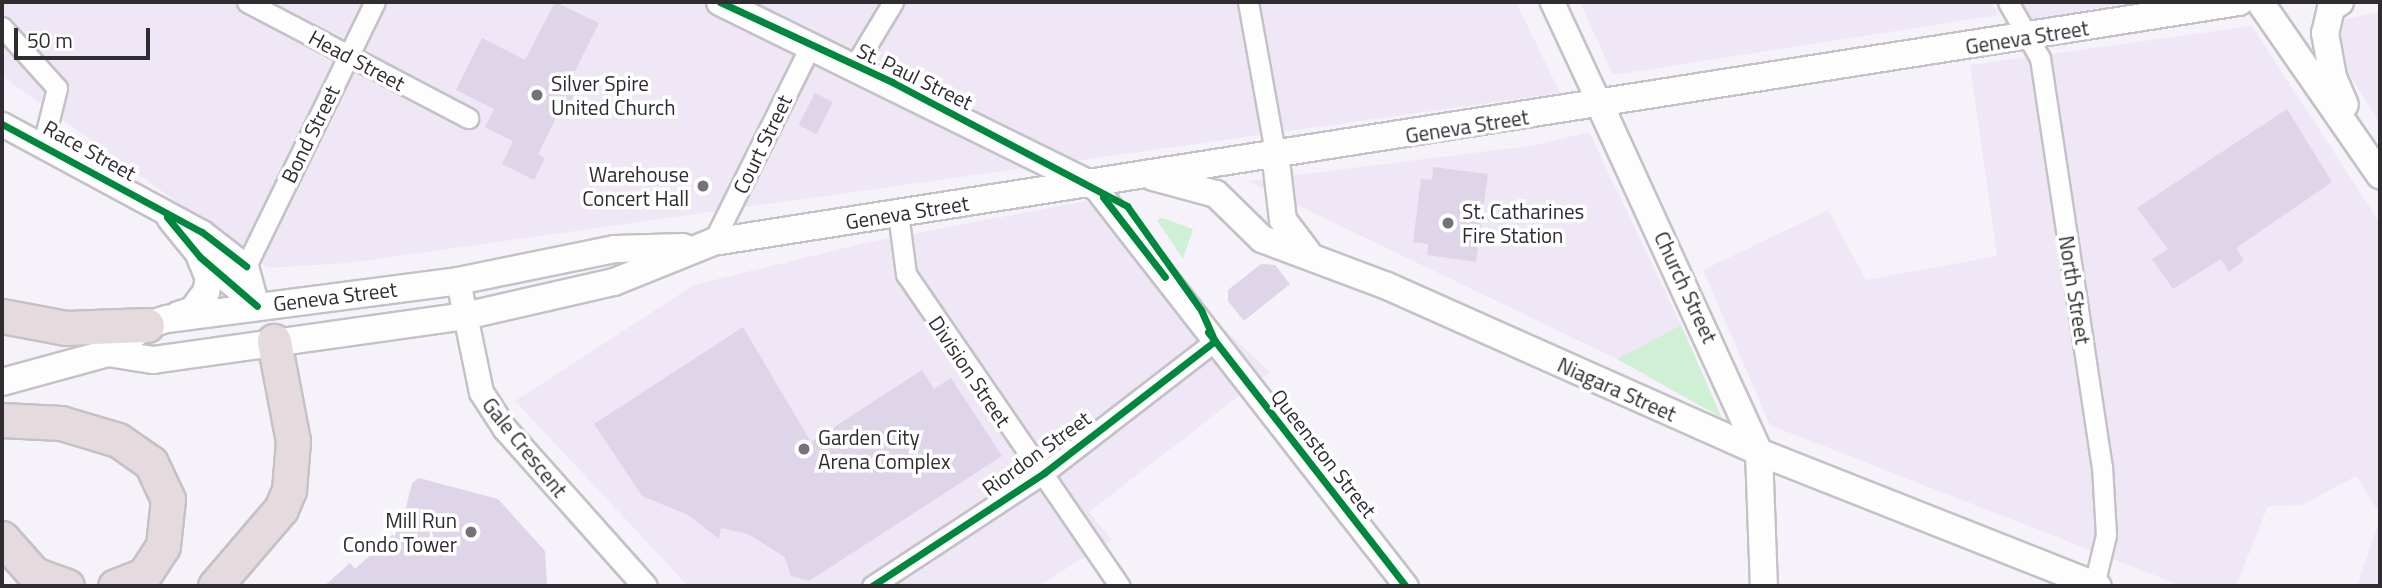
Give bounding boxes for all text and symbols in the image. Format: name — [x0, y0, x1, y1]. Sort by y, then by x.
scale bar — [18, 14, 154, 58]
street label: Geneva Street — [1964, 15, 2090, 59]
text: 50 m — [27, 24, 73, 56]
street label: Head Street — [305, 24, 409, 96]
street label: St. Paul Street — [853, 37, 977, 115]
place label: Silver Spire United Church — [551, 70, 675, 120]
street label: Bond Street — [276, 81, 344, 187]
marker: Silver Spire United Church — [529, 87, 545, 103]
street label: Court Street — [727, 90, 797, 198]
street label: Geneva Street — [1404, 104, 1530, 148]
street label: Race Street — [39, 114, 141, 186]
place label: Warehouse Concert Hall — [582, 161, 689, 211]
marker: Warehouse Concert Hall — [695, 178, 711, 194]
street label: Geneva Street — [844, 190, 970, 234]
place label: St. Catharines Fire Station — [1462, 198, 1584, 248]
marker: St. Catharines Fire Station — [1440, 215, 1456, 231]
street label: Church Street — [1649, 227, 1723, 347]
street label: North Street — [2054, 234, 2096, 346]
street label: Geneva Street — [272, 276, 398, 316]
street label: Division Street — [924, 311, 1016, 431]
street label: Niagara Street — [1554, 352, 1680, 426]
street label: Queenston Street — [1266, 384, 1382, 522]
street label: Gale Crescent — [477, 392, 573, 502]
street label: Riordon Street — [977, 405, 1095, 501]
place label: Garden City Arena Complex — [818, 424, 950, 474]
marker: Garden City Arena Complex — [796, 441, 812, 457]
place label: Mill Run Condo Tower — [343, 507, 457, 557]
marker: Mill Run Condo Tower — [463, 524, 479, 540]

